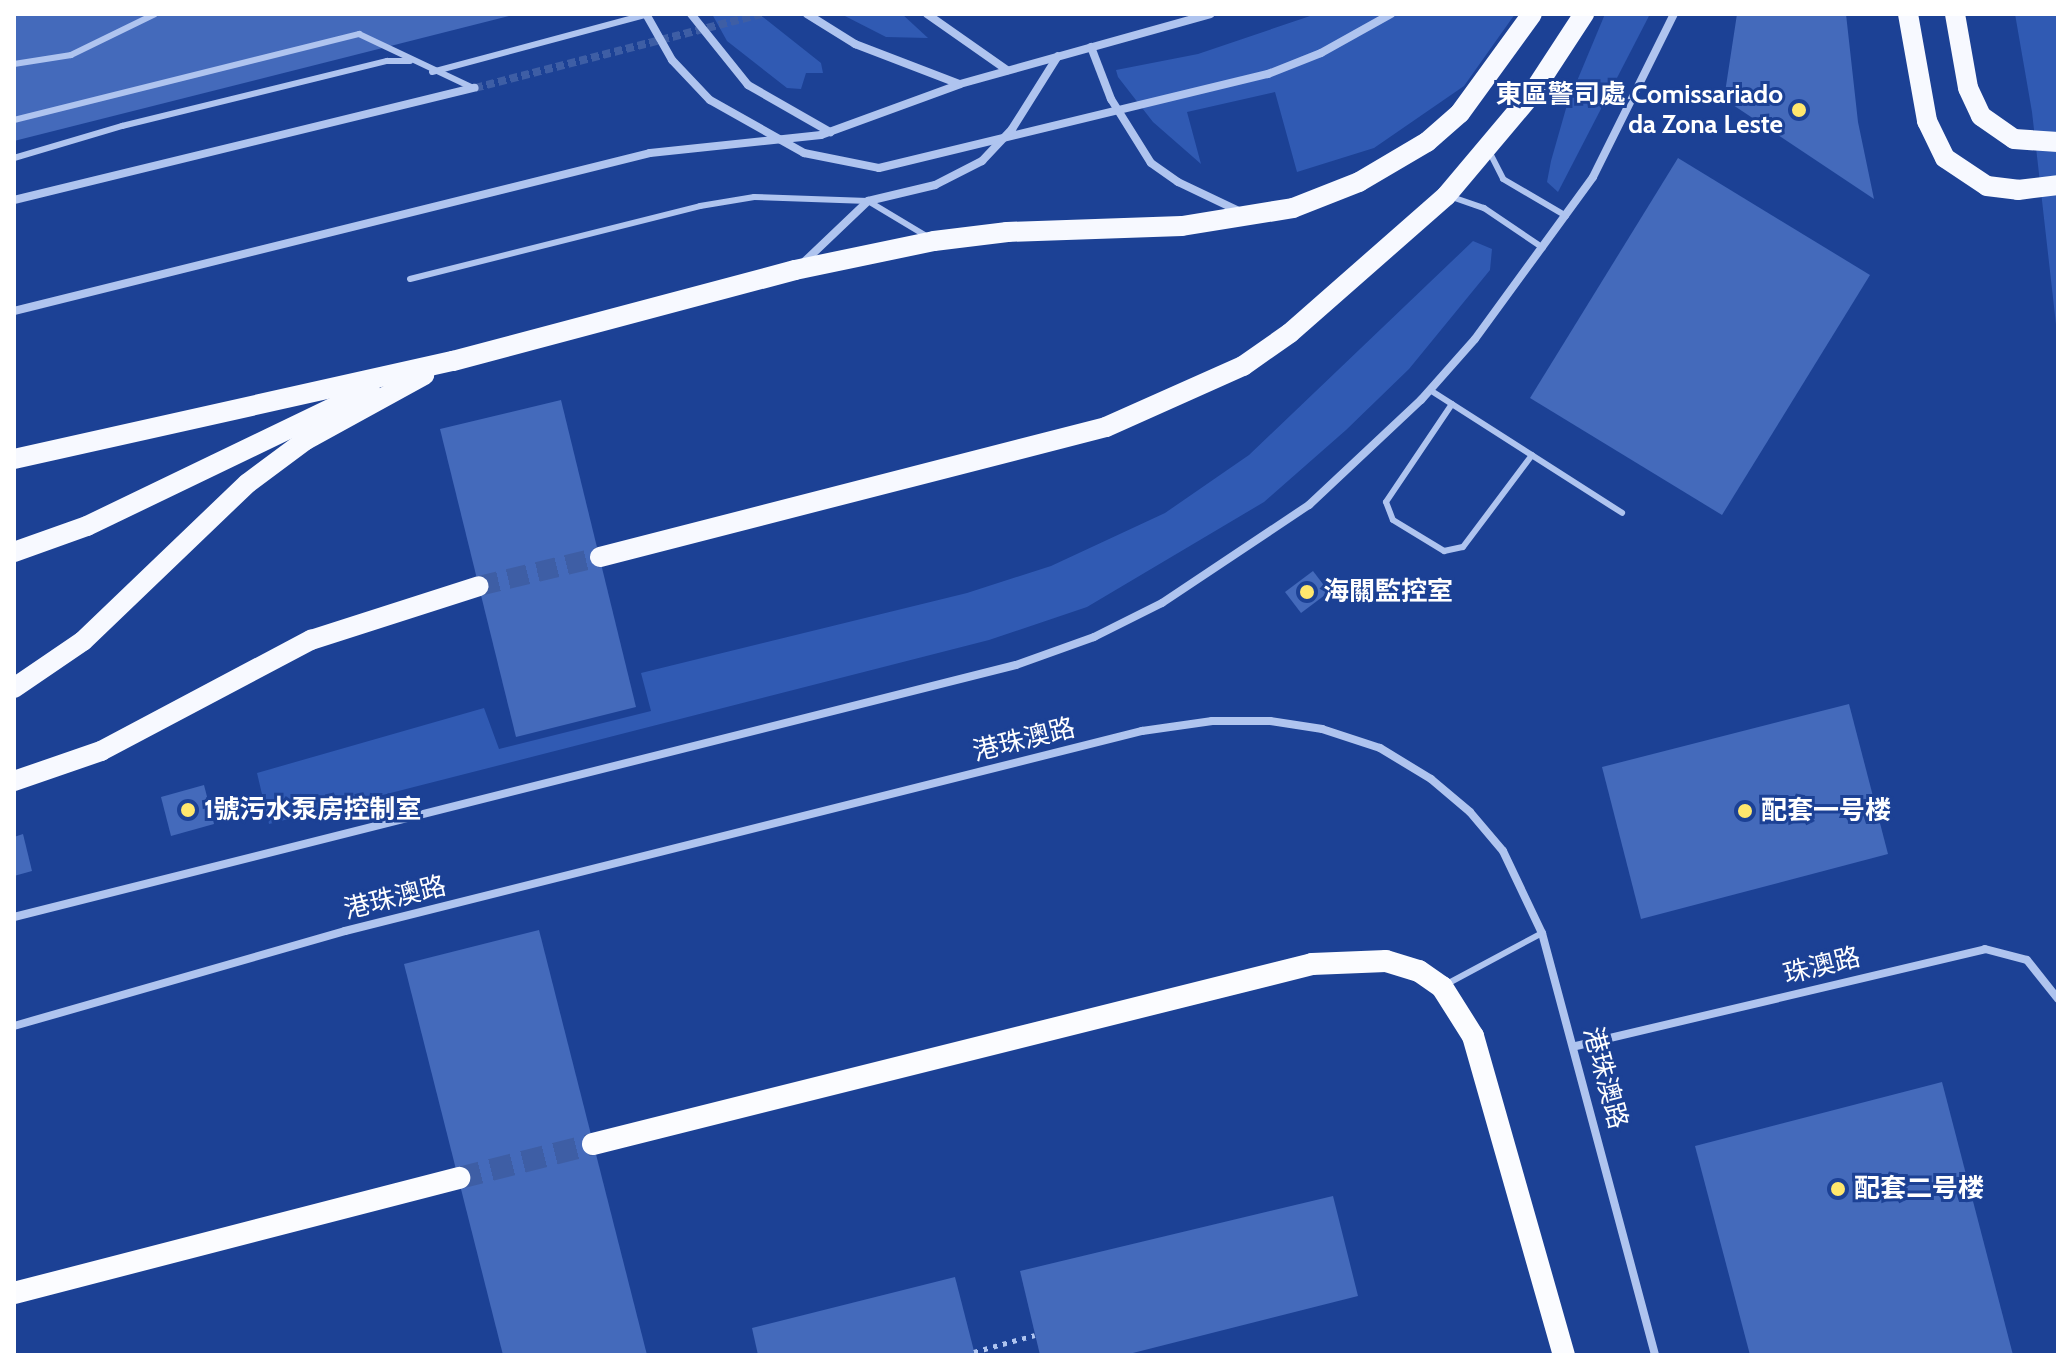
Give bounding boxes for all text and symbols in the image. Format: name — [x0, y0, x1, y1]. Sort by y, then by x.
place label: 東區警司處 Comissariado da Zona Leste — [1496, 79, 1783, 140]
marker: 東區警司處 Comissariado da Zona Leste — [1790, 101, 1808, 119]
place label: 海關監控室 — [1323, 576, 1453, 608]
marker: 海關監控室 — [1298, 583, 1316, 601]
street label: 港珠澳路 — [970, 712, 1078, 768]
place label: 1號污水泵房控制室 — [204, 794, 422, 826]
place label: 配套一号楼 — [1761, 795, 1891, 827]
marker: 1號污水泵房控制室 — [179, 801, 197, 819]
marker: 配套一号楼 — [1736, 802, 1754, 820]
street label: 港珠澳路 — [341, 870, 449, 926]
street label: 珠澳路 — [1780, 941, 1864, 991]
street label: 港珠澳路 — [1576, 1024, 1634, 1132]
place label: 配套二号楼 — [1854, 1173, 1984, 1205]
marker: 配套二号楼 — [1829, 1180, 1847, 1198]

